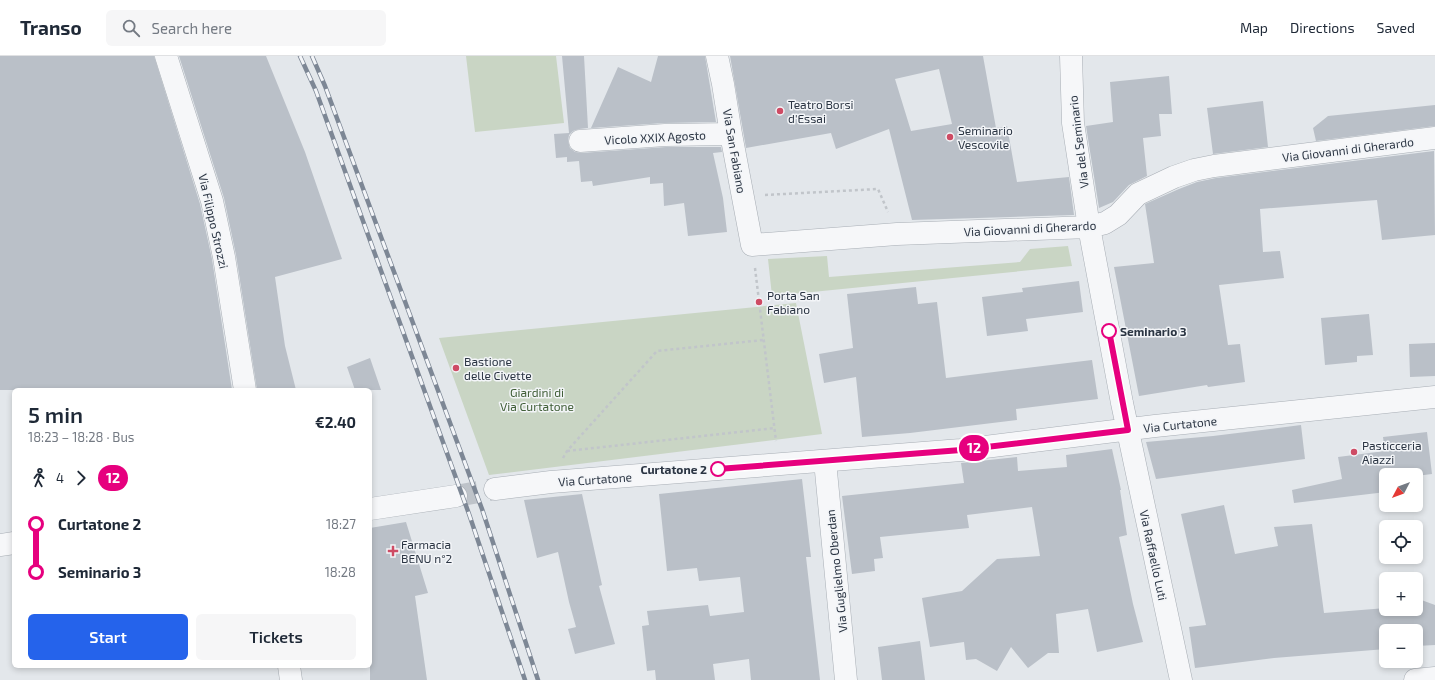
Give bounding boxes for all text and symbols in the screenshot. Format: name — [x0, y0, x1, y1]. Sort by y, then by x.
search box — [106, 10, 386, 46]
text: Transo — [20, 16, 82, 39]
icon: search — [120, 17, 142, 39]
text: Search here — [152, 19, 232, 37]
text: Map — [1240, 19, 1268, 36]
text: Directions — [1290, 19, 1355, 36]
text: Saved — [1377, 19, 1415, 36]
street label: Via del Seminario — [1065, 94, 1091, 189]
place label: Teatro Borsi d'Essai — [788, 97, 854, 125]
marker: Teatro Borsi d'Essai — [775, 106, 785, 116]
street label: Via San Fabiano — [721, 108, 749, 194]
place label: Seminario Vescovile — [958, 123, 1013, 151]
street label: Vicolo XXIX Agosto — [604, 127, 706, 147]
marker: Seminario Vescovile — [945, 132, 955, 142]
street label: Via Giovanni di Gherardo — [1281, 134, 1415, 164]
street label: Via Filippo Strozzi — [196, 172, 232, 270]
street label: Via Giovanni di Gherardo — [963, 218, 1097, 238]
place label: Porta San Fabiano — [767, 288, 820, 316]
marker: Porta San Fabiano — [754, 297, 764, 307]
marker: Seminario 3 — [1101, 323, 1117, 339]
place label: Seminario 3 — [1120, 324, 1187, 338]
place label: Bastione delle Civette — [464, 354, 532, 382]
marker: Bastione delle Civette — [451, 363, 461, 373]
park label: Giardini di Via Curtatone — [500, 385, 574, 413]
text: 5 min — [28, 401, 83, 427]
text: €2.40 — [315, 413, 356, 431]
street label: Via Curtatone — [1142, 413, 1218, 435]
text: 18:23 – 18:28 · Bus — [28, 429, 134, 445]
line badge: 12 — [956, 435, 992, 461]
place label: Pasticceria Aiazzi — [1362, 438, 1422, 466]
text: 12 — [967, 439, 981, 456]
marker: Pasticceria Aiazzi — [1349, 447, 1359, 457]
marker: Curtatone 2 — [710, 461, 726, 477]
place label: Curtatone 2 — [640, 462, 707, 476]
icon: walk — [28, 467, 50, 489]
icon: forward — [70, 467, 92, 489]
north arrow — [1379, 468, 1423, 512]
map controls — [1379, 468, 1423, 668]
text: 12 — [106, 469, 120, 486]
street label: Via Curtatone — [558, 469, 632, 489]
text: 4 — [56, 470, 64, 486]
street label: Via Raffaello Luti — [1138, 508, 1170, 602]
street label: Via Guglielmo Oberdan — [823, 509, 849, 633]
text: Curtatone 2 — [58, 515, 141, 533]
text: 18:27 — [326, 516, 356, 532]
button: locate — [1379, 520, 1423, 564]
place label: Farmacia BENU n°2 — [401, 537, 453, 565]
marker: Farmacia BENU n°2 — [388, 546, 398, 556]
text: Seminario 3 — [58, 563, 141, 581]
text: 18:28 — [325, 564, 356, 580]
button: + — [1379, 572, 1423, 616]
button: Start — [28, 614, 188, 660]
button: Tickets — [196, 614, 356, 660]
button: − — [1379, 624, 1423, 668]

